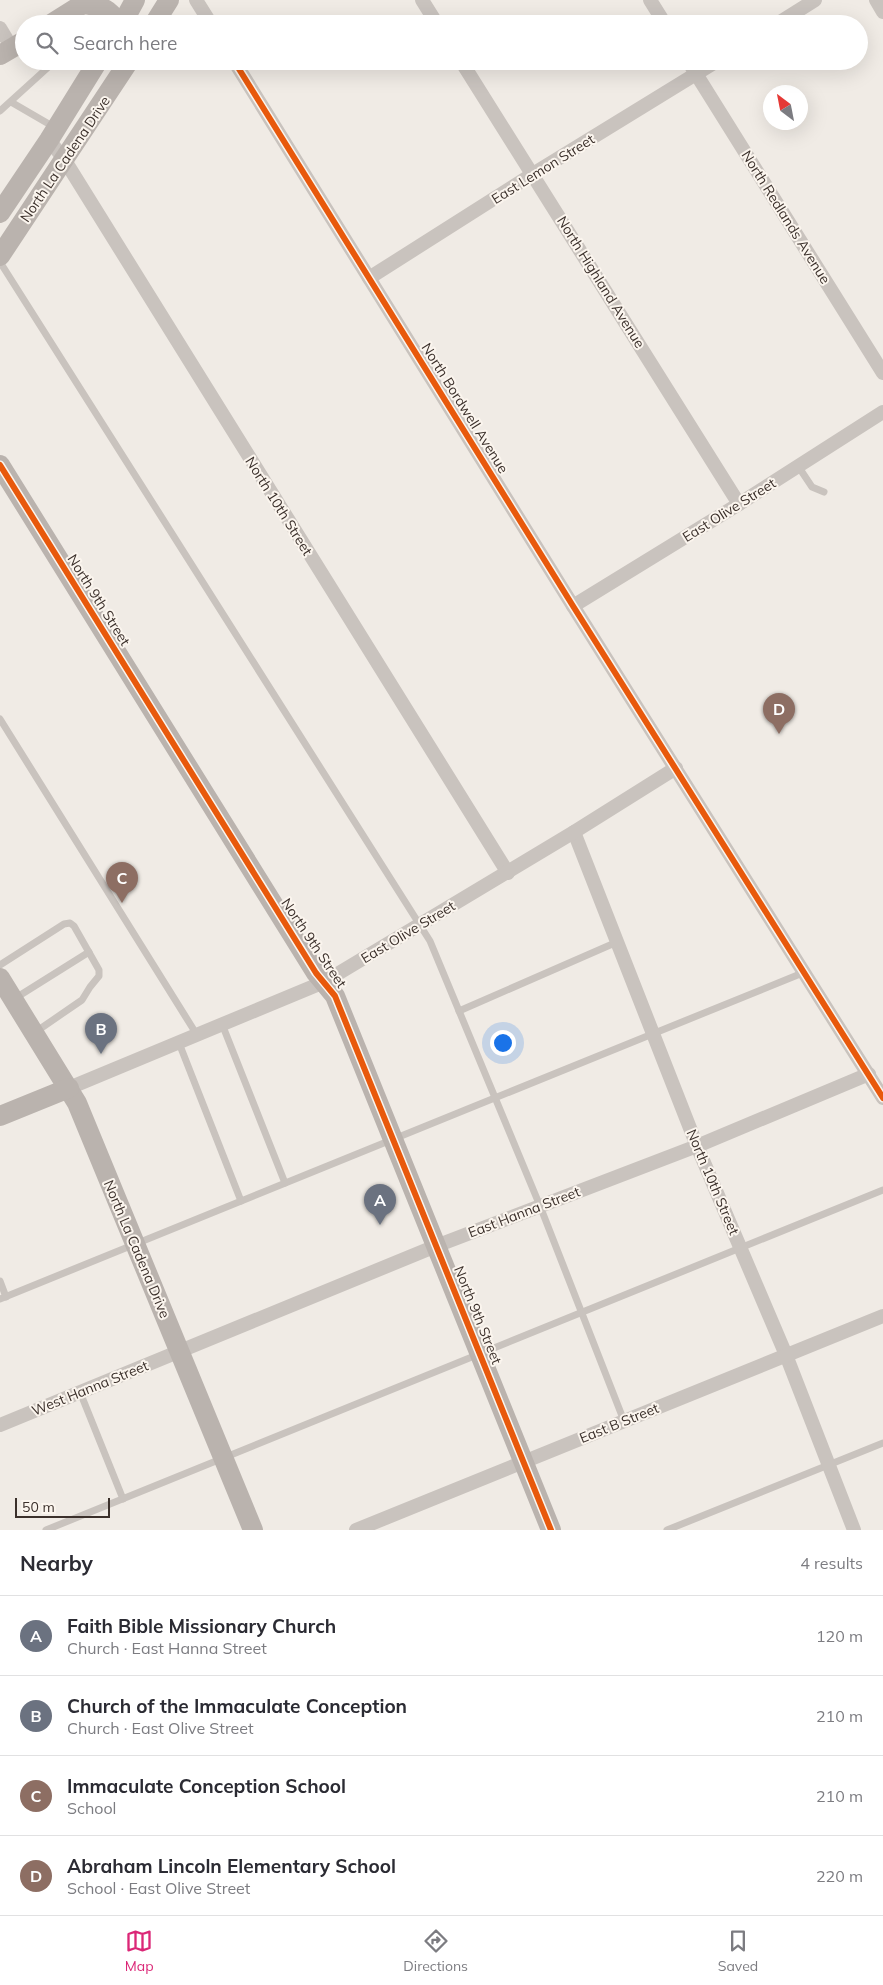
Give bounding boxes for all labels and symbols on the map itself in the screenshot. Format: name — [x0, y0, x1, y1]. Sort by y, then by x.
north arrow — [763, 85, 808, 130]
street label: North La Cadena Drive — [16, 93, 114, 225]
street label: East Lemon Street — [488, 130, 598, 208]
street label: North Redlands Avenue — [738, 147, 834, 287]
street label: North Highland Avenue — [553, 213, 649, 351]
street label: North Bordwell Avenue — [418, 339, 512, 477]
street label: North 10th Street — [241, 453, 317, 559]
street label: East Olive Street — [679, 474, 779, 546]
street label: North 9th Street — [64, 551, 134, 649]
pin: D — [763, 693, 795, 734]
pin: C — [106, 862, 138, 903]
street label: North 9th Street — [277, 895, 351, 991]
street label: East Olive Street — [358, 897, 458, 967]
pin: B — [85, 1013, 117, 1054]
your location — [490, 1030, 516, 1056]
street label: North 10th Street — [683, 1127, 743, 1238]
street label: North La Cadena Drive — [100, 1177, 174, 1321]
street label: East Hanna Street — [466, 1182, 583, 1242]
pin: A — [364, 1184, 396, 1225]
street label: North 9th Street — [450, 1263, 506, 1367]
street label: West Hanna Street — [29, 1356, 151, 1420]
street label: East B Street — [577, 1399, 661, 1447]
scale bar — [15, 1495, 110, 1518]

